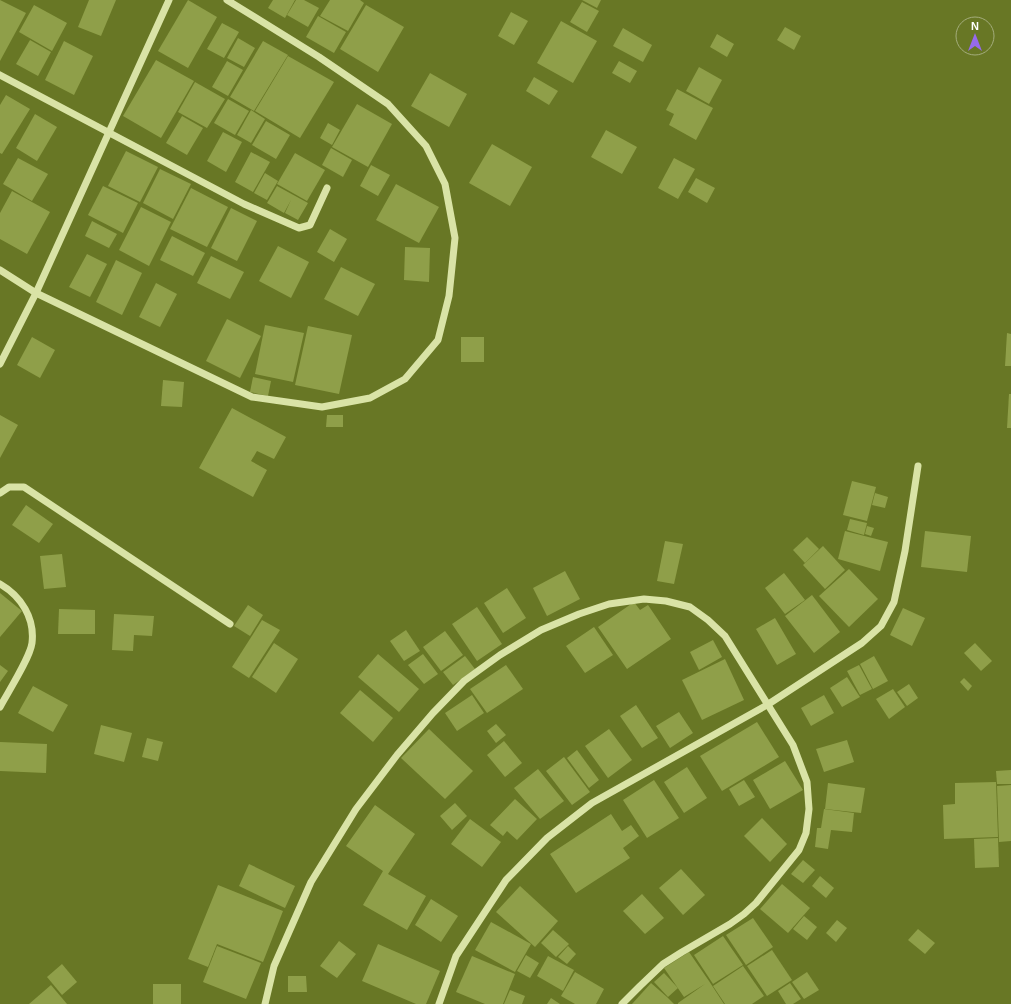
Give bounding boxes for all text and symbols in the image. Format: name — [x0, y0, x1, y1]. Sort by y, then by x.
north arrow — [955, 16, 995, 56]
text: N — [971, 20, 979, 32]

